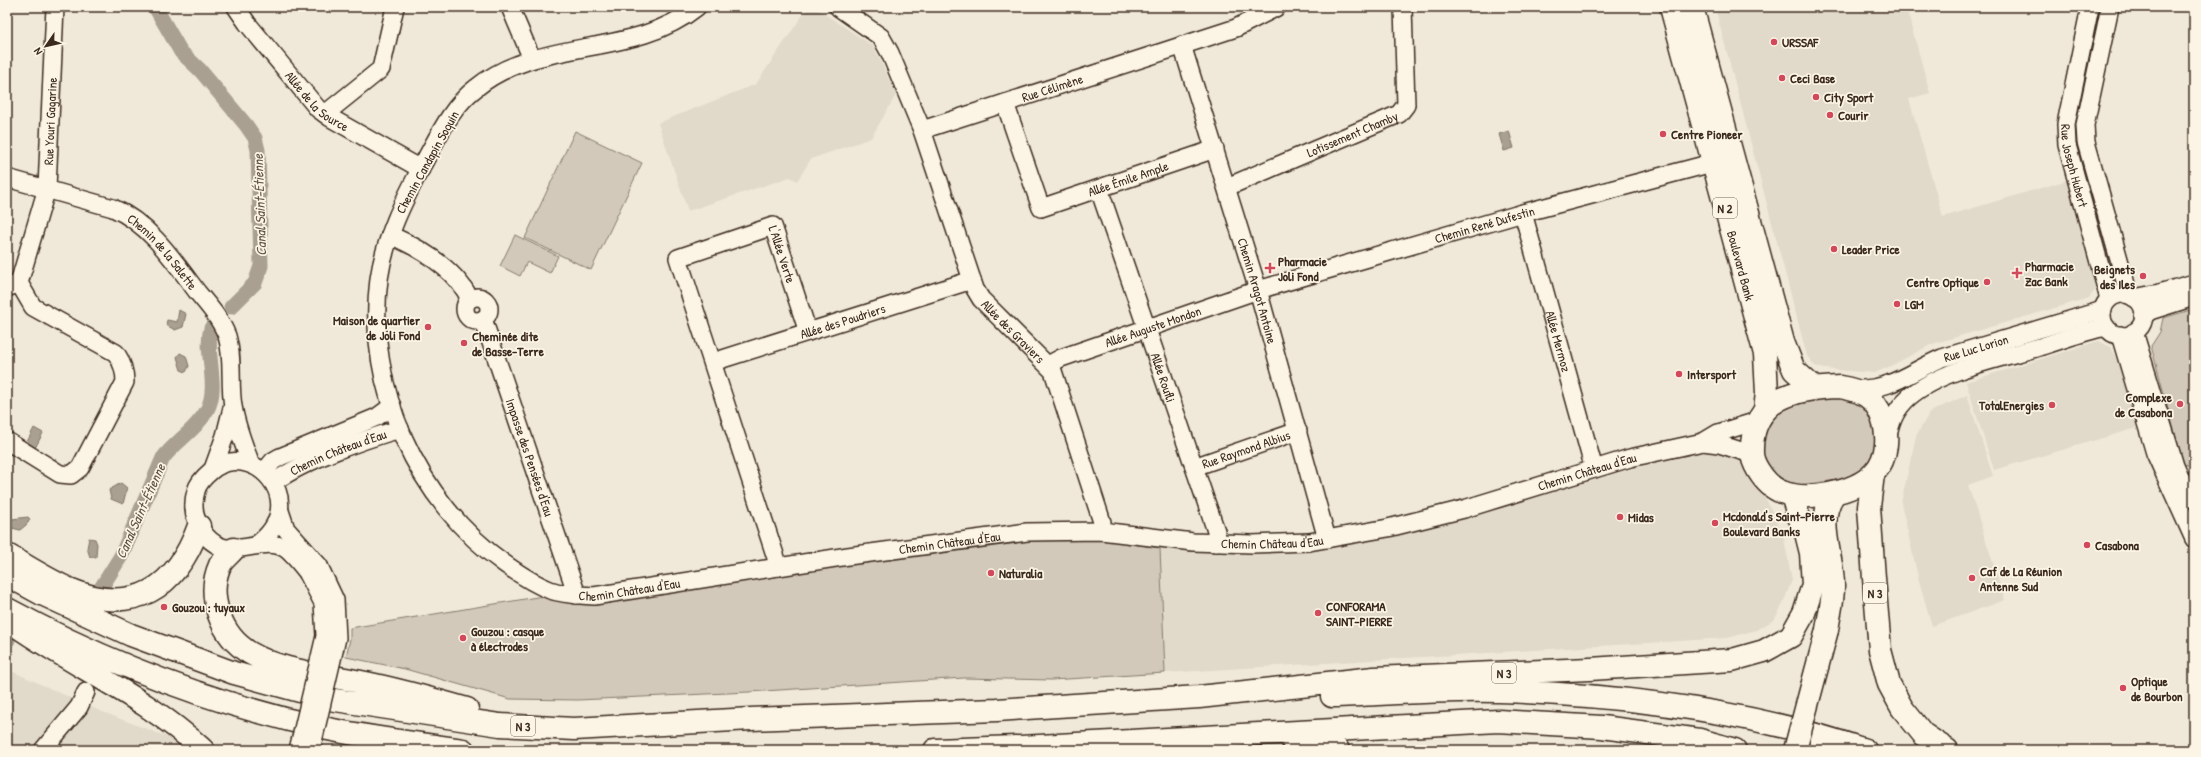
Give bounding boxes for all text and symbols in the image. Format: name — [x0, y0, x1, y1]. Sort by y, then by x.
north arrow — [26, 26, 66, 66]
place label: URSSAF — [1782, 33, 1819, 51]
marker: URSSAF — [1769, 37, 1779, 47]
text: N — [30, 45, 45, 58]
street label: Allée de la Source — [281, 67, 352, 135]
street label: Rue Célimène — [1020, 69, 1085, 106]
place label: Ceci Base — [1790, 69, 1836, 87]
marker: Ceci Base — [1777, 73, 1787, 83]
street label: Rue Youri Gagarine — [39, 77, 61, 165]
place label: City Sport — [1824, 88, 1874, 107]
marker: City Sport — [1811, 92, 1821, 102]
street label: Lotissement Chamby — [1304, 106, 1401, 161]
place label: Courir — [1838, 106, 1869, 124]
street label: Chemin Candapin Soquin — [391, 107, 463, 217]
marker: Courir — [1825, 110, 1835, 120]
street label: Rue Joseph Hubert — [2057, 124, 2093, 210]
place label: Centre Pioneer — [1671, 125, 1743, 143]
marker: Centre Pioneer — [1658, 129, 1668, 139]
water label: Canal Saint-Étienne — [248, 152, 270, 256]
street label: Allée Émile Ample — [1085, 156, 1171, 200]
road number: N 2 — [1713, 198, 1737, 218]
street label: Chemin René Dufestin — [1432, 201, 1536, 247]
street label: Chemin de la Salette — [124, 209, 202, 293]
street label: L'Allée Verte — [764, 223, 800, 285]
street label: Boulevard Bank — [1723, 229, 1759, 303]
street label: Chemin Aragot Antoine — [1233, 236, 1281, 346]
place label: Leader Price — [1842, 240, 1901, 258]
marker: Leader Price — [1829, 244, 1839, 254]
place label: Pharmacie Joli Fond — [1278, 252, 1328, 285]
place label: Pharmacie Zac Bank — [2025, 257, 2075, 290]
place label: Beignets des Iles — [2094, 260, 2135, 293]
marker: Pharmacie Joli Fond — [1265, 263, 1275, 273]
marker: Pharmacie Zac Bank — [2012, 268, 2022, 278]
marker: Beignets des Iles — [2138, 271, 2148, 281]
place label: Centre Optique — [1907, 273, 1980, 292]
marker: Centre Optique — [1982, 277, 1992, 287]
street label: Allée des Graviers — [977, 295, 1049, 367]
place label: LGM — [1905, 295, 1924, 313]
street label: Allée des Poudriers — [798, 299, 888, 343]
marker: LGM — [1892, 299, 1902, 309]
street label: Allée Auguste Mondon — [1102, 301, 1204, 351]
street label: Allée Mermoz — [1541, 308, 1576, 374]
place label: Maison de quartier de Joli Fond — [333, 311, 421, 344]
marker: Maison de quartier de Joli Fond — [423, 322, 433, 332]
place label: Cheminée dite de Basse-Terre — [472, 327, 545, 360]
street label: Rue Luc Lorion — [1941, 330, 2011, 366]
marker: Cheminée dite de Basse-Terre — [459, 338, 469, 348]
street label: Allée Roufli — [1147, 350, 1180, 404]
place label: Intersport — [1687, 365, 1736, 384]
marker: Intersport — [1674, 369, 1684, 379]
place label: Complexe de Casabona — [2115, 388, 2173, 421]
street label: Impasse des Pensées d'Eau — [502, 396, 558, 518]
place label: TotalEnergies — [1978, 396, 2044, 415]
marker: Complexe de Casabona — [2175, 399, 2185, 409]
marker: TotalEnergies — [2047, 400, 2057, 410]
street label: Chemin Château d'Eau — [286, 425, 388, 480]
street label: Rue Raymond Albius — [1199, 425, 1292, 473]
street label: Chemin Château d'Eau — [1535, 448, 1638, 495]
water label: Canal Saint-Étienne — [111, 459, 170, 561]
place label: Mcdonald's Saint-Pierre Boulevard Banks — [1723, 507, 1836, 540]
place label: Midas — [1628, 508, 1654, 526]
marker: Midas — [1615, 512, 1625, 522]
marker: Mcdonald's Saint-Pierre Boulevard Banks — [1710, 518, 1720, 528]
street label: Chemin Château d'Eau — [898, 527, 1002, 558]
street label: Chemin Château d'Eau — [1221, 531, 1325, 553]
place label: Casabona — [2095, 536, 2140, 554]
marker: Casabona — [2082, 540, 2092, 550]
place label: Caf de La Réunion Antenne Sud — [1980, 562, 2062, 595]
place label: Naturalia — [999, 564, 1043, 582]
marker: Naturalia — [986, 568, 996, 578]
marker: Caf de La Réunion Antenne Sud — [1967, 573, 1977, 583]
street label: Chemin Château d'Eau — [578, 574, 681, 605]
road number: N 3 — [1863, 583, 1887, 603]
place label: CONFORAMA SAINT-PIERRE — [1326, 597, 1392, 630]
place label: Gouzou : tuyaux — [172, 598, 245, 617]
marker: Gouzou : tuyaux — [159, 602, 169, 612]
marker: CONFORAMA SAINT-PIERRE — [1313, 608, 1323, 618]
place label: Gouzou : casque à électrodes — [471, 622, 545, 655]
marker: Gouzou : casque à électrodes — [458, 633, 468, 643]
road number: N 3 — [1492, 663, 1516, 683]
place label: Optique de Bourbon — [2131, 672, 2183, 705]
marker: Optique de Bourbon — [2118, 683, 2128, 693]
road number: N 3 — [511, 716, 535, 736]

